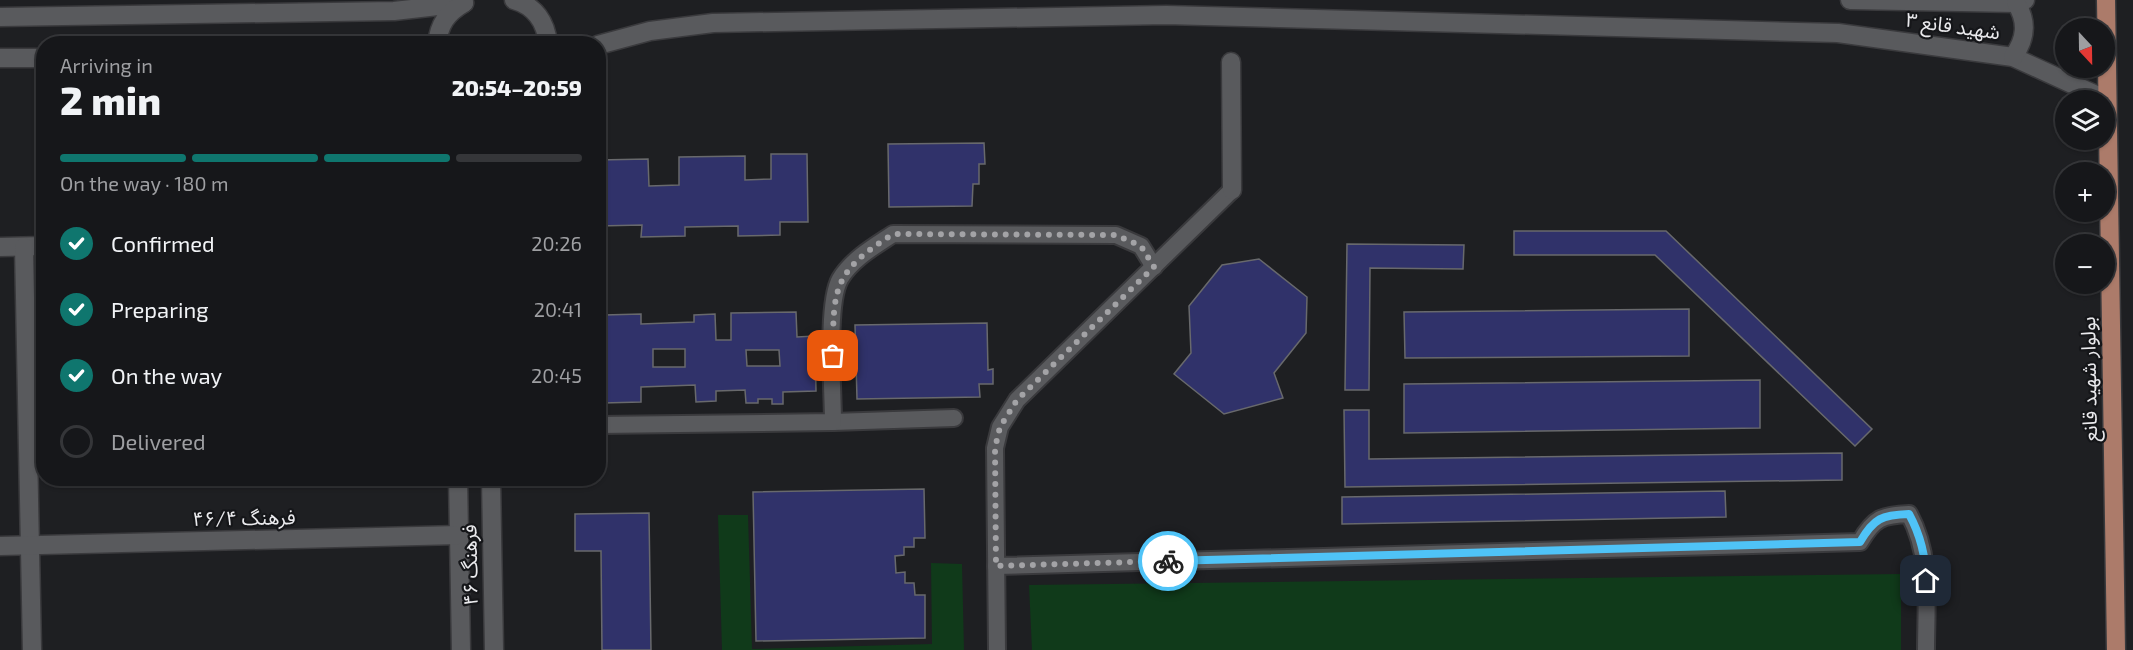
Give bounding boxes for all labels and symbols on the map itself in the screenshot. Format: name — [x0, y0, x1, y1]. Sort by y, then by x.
street label: شهید قانع ۳ — [1904, 7, 2002, 47]
north arrow — [2055, 18, 2115, 78]
street label: بولوار شهید قانع — [2075, 316, 2105, 442]
pin — [807, 330, 858, 381]
street label: فرهنگ ۴۶/۴ — [192, 504, 296, 531]
street label: فرهنگ ۴۶ — [456, 524, 483, 606]
courier — [1138, 531, 1198, 591]
pin — [1900, 555, 1951, 606]

